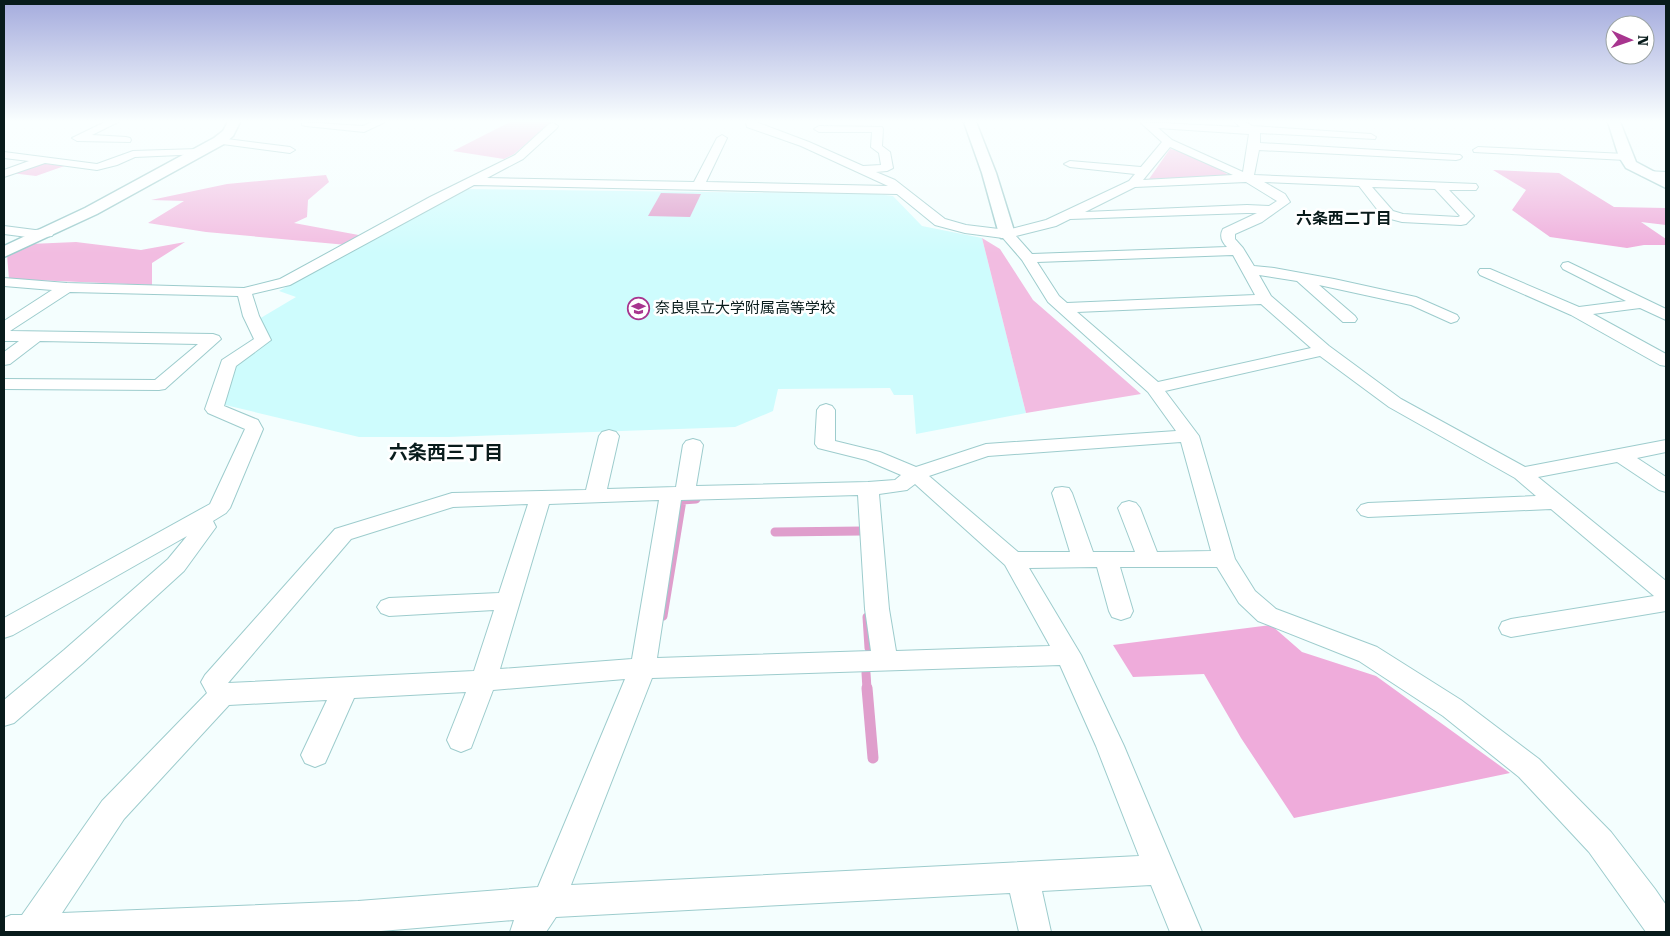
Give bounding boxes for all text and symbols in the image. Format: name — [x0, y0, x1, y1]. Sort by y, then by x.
north arrow — [1605, 15, 1655, 65]
text: N — [1635, 35, 1651, 46]
district label: 六条西二丁目 — [1296, 209, 1392, 228]
school or university icon: 奈良県立大学附属高等学校 — [627, 296, 651, 320]
place label: 奈良県立大学附属高等学校 — [655, 299, 835, 317]
district label: 六条西三丁目 — [389, 441, 503, 464]

